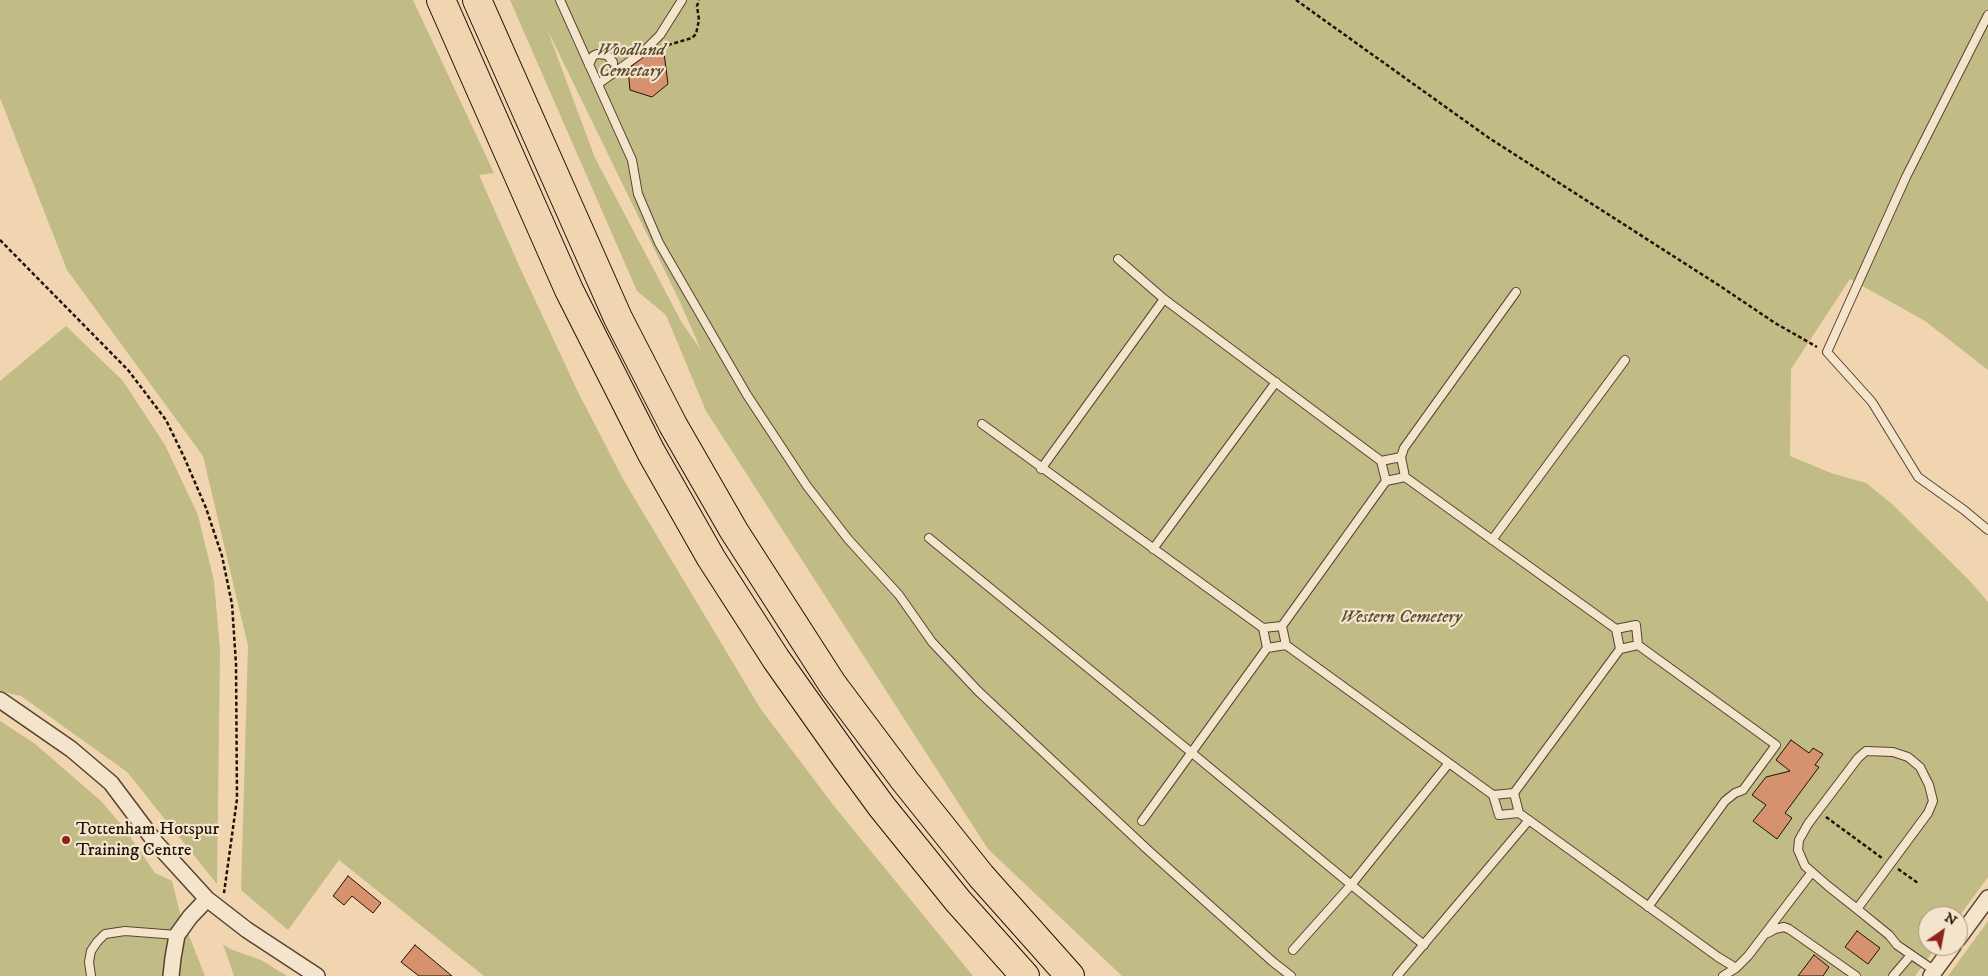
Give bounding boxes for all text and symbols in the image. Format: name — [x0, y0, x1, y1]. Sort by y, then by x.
park label: Woodland Cemetary — [597, 40, 665, 82]
park label: Western Cemetery — [1340, 607, 1462, 629]
place label: Tottenham Hotspur Training Centre — [76, 819, 219, 862]
marker: Tottenham Hotspur Training Centre — [60, 834, 72, 846]
north arrow — [1918, 906, 1968, 956]
text: N — [1941, 909, 1960, 930]

